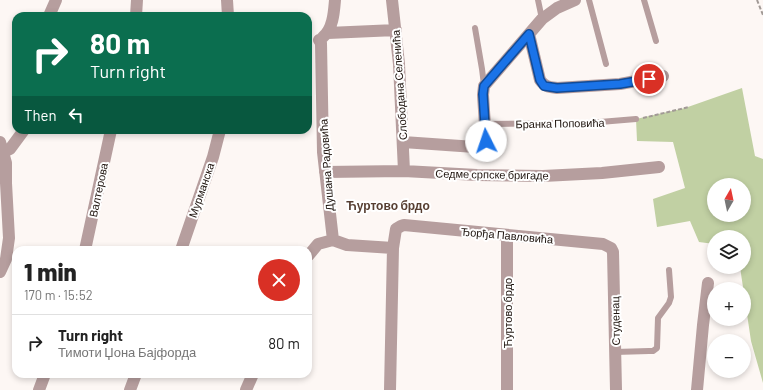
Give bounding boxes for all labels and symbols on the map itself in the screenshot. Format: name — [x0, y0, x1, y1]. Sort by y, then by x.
street label: Слободана Селенића — [389, 29, 409, 141]
pin — [632, 62, 666, 96]
street label: Бранка Поповића — [515, 116, 606, 130]
street label: Душана Радовића — [316, 118, 336, 212]
position arrow — [465, 120, 507, 162]
street label: Мурманска — [186, 160, 217, 219]
street label: Валтерова — [86, 161, 110, 218]
street label: Седме српске бригаде — [435, 167, 549, 181]
north arrow — [707, 178, 751, 222]
district label: Ћуртово брдо — [346, 198, 430, 213]
street label: Ђорђа Павловића — [460, 224, 555, 246]
street label: Ћуртово брдо — [501, 278, 514, 348]
street label: Студенац — [608, 296, 622, 346]

